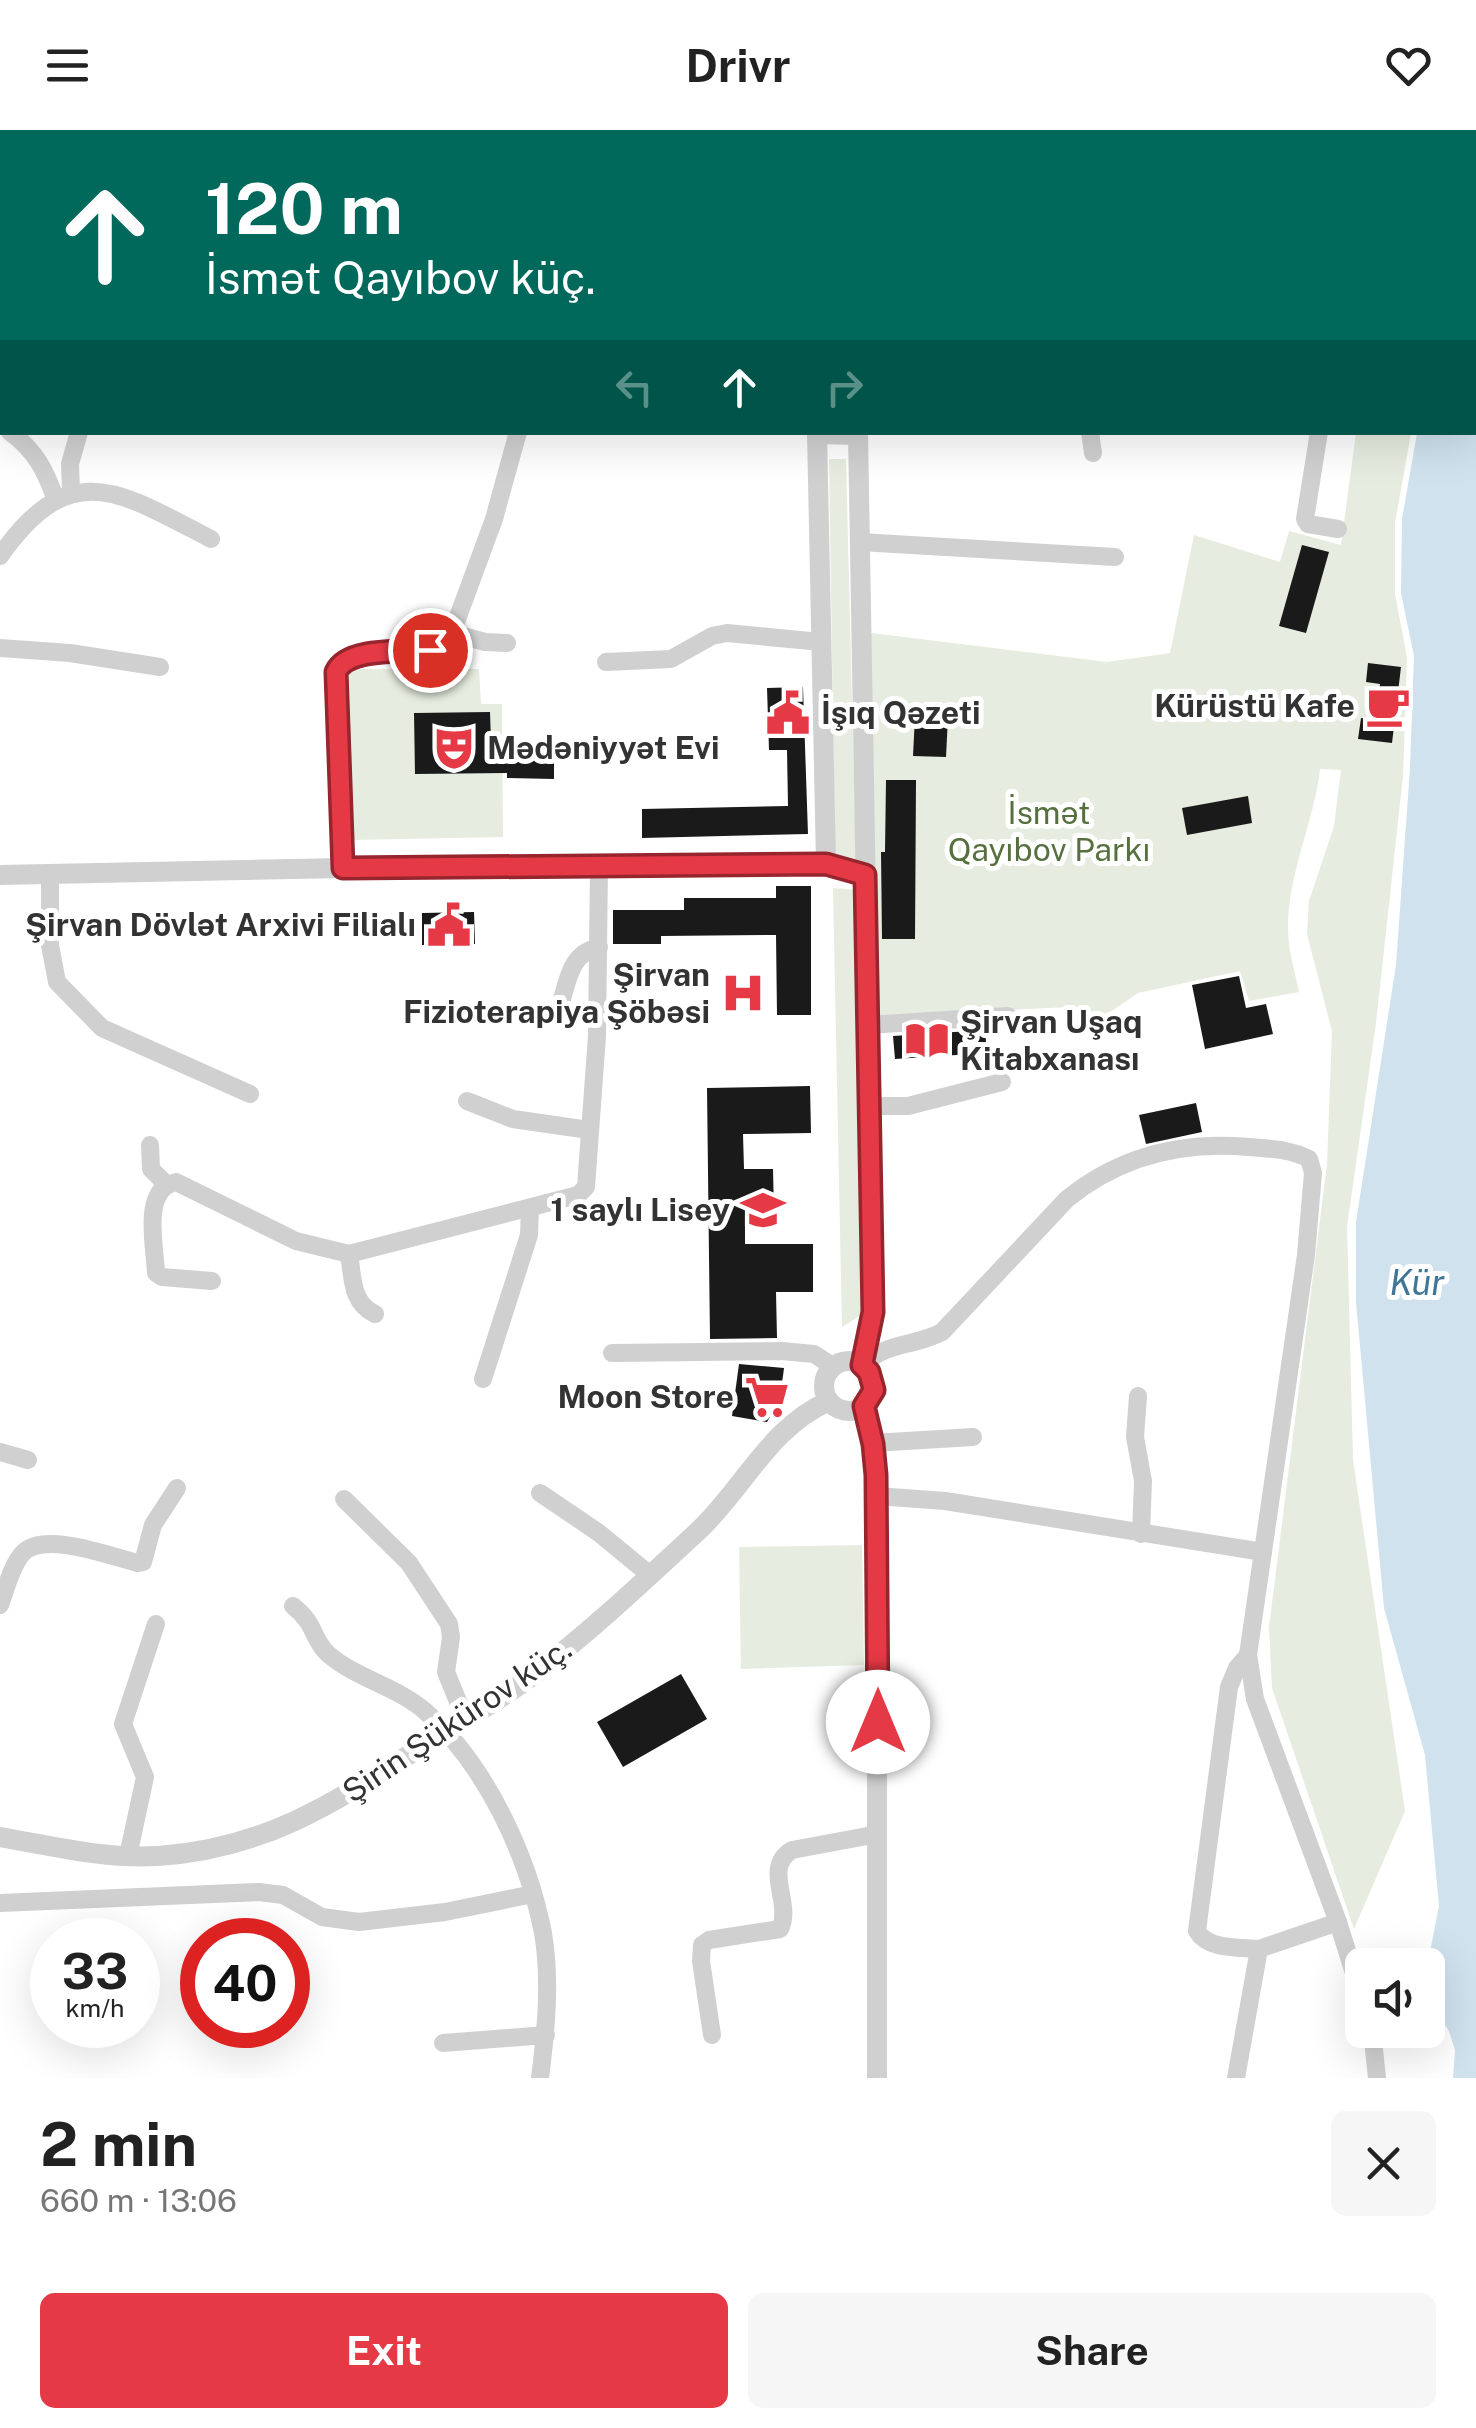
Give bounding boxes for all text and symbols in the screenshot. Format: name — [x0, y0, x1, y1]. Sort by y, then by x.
icon: menu — [40, 38, 95, 93]
icon: heart — [1381, 38, 1436, 93]
text: Drivr — [686, 39, 790, 92]
text: 120 m — [205, 167, 403, 250]
icon: ahead — [40, 170, 170, 300]
text: İsmət Qayıbov küç. — [205, 251, 596, 304]
icon: left — [607, 360, 662, 415]
icon: ahead — [712, 360, 767, 415]
icon: right — [817, 360, 872, 415]
pin — [388, 608, 473, 693]
icon: arrive — [403, 623, 458, 678]
cafe icon: Kürüstü Kafe — [1364, 682, 1412, 730]
place label: Kürüstü Kafe — [1154, 687, 1355, 724]
public building icon: İşıq Qəzeti — [764, 689, 812, 737]
place label: İşıq Qəzeti — [821, 694, 981, 731]
theatre icon: Mədəniyyət Evi — [430, 724, 478, 772]
place label: Mədəniyyət Evi — [487, 729, 720, 766]
park label: İsmət Qayıbov Parkı — [948, 794, 1150, 868]
public building icon: Şirvan Dövlət Arxivi Filialı — [425, 901, 473, 949]
place label: Şirvan Dövlət Arxivi Filialı — [25, 906, 416, 943]
place label: Şirvan Fizioterapiya Şöbəsi — [403, 956, 710, 1030]
hospital icon: Şirvan Fizioterapiya Şöbəsi — [719, 969, 767, 1017]
place label: Şirvan Uşaq Kitabxanası — [960, 1003, 1142, 1077]
library icon: Şirvan Uşaq Kitabxanası — [903, 1016, 951, 1064]
school or university icon: 1 saylı Lisey — [739, 1186, 787, 1234]
place label: 1 saylı Lisey — [551, 1191, 730, 1228]
water label: Kür — [1389, 1262, 1445, 1303]
supermarket icon: Moon Store — [743, 1373, 791, 1421]
place label: Moon Store — [558, 1378, 734, 1415]
street label: Şirin Şükürov küç. — [335, 1629, 578, 1810]
position arrow — [826, 1670, 930, 1774]
speed limit sign: 40 — [180, 1918, 310, 2048]
text: 33 — [62, 1941, 128, 2000]
map controls — [1345, 1948, 1445, 2048]
button: sound — [1345, 1948, 1445, 2048]
text: km/h — [66, 1993, 124, 2023]
text: 2 min — [40, 2109, 197, 2180]
button: close — [1331, 2111, 1436, 2216]
text: 660 m · 13:06 — [40, 2182, 237, 2219]
button: Exit — [40, 2293, 728, 2408]
button: Share — [748, 2293, 1436, 2408]

